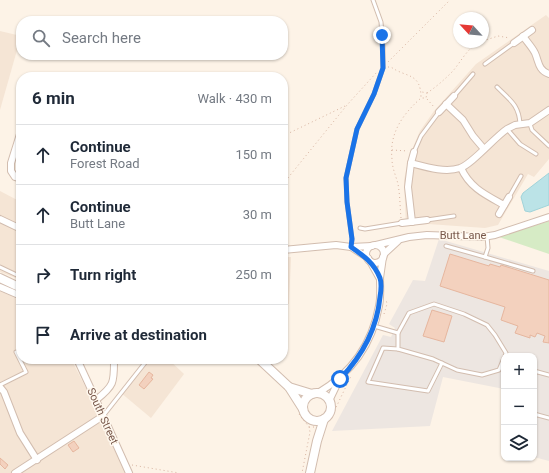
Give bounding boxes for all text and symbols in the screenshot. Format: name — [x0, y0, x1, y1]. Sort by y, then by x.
north arrow — [453, 12, 489, 48]
search box — [16, 16, 288, 60]
route end — [373, 26, 391, 44]
icon: search — [30, 27, 52, 49]
text: Search here — [62, 29, 141, 47]
text: 6 min — [32, 88, 75, 108]
text: Walk · 430 m — [197, 91, 272, 106]
text: Continue — [70, 138, 131, 156]
icon: ahead — [32, 144, 54, 166]
text: 150 m — [235, 147, 272, 162]
text: Forest Road — [70, 156, 140, 171]
text: Continue — [70, 198, 131, 216]
icon: ahead — [32, 204, 54, 226]
text: 30 m — [243, 207, 272, 222]
text: Butt Lane — [70, 216, 125, 231]
street label: Butt Lane — [440, 229, 486, 242]
icon: right — [32, 264, 54, 286]
text: Turn right — [70, 266, 136, 284]
text: 250 m — [235, 267, 272, 282]
icon: arrive — [32, 324, 54, 346]
text: Arrive at destination — [70, 326, 207, 344]
map controls — [501, 353, 537, 461]
button: + — [501, 353, 537, 389]
route start — [331, 370, 349, 388]
street label: South Street — [84, 386, 121, 447]
button: − — [501, 389, 537, 425]
button: layers — [501, 425, 537, 461]

